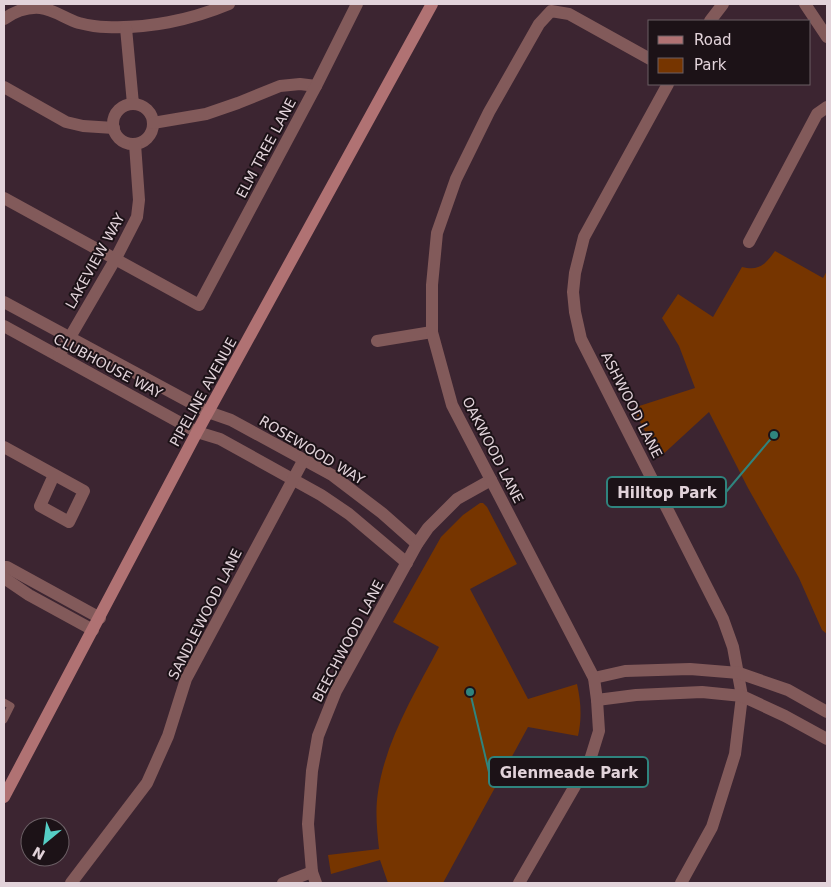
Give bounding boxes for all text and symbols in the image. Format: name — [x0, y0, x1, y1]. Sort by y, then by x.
legend — [648, 20, 811, 85]
text: Road — [694, 31, 732, 49]
text: Park — [694, 56, 727, 74]
street label: ELM TREE LANE — [233, 95, 299, 201]
street label: LAKEVIEW WAY — [62, 210, 128, 312]
street label: CLUBHOUSE WAY — [51, 331, 165, 402]
street label: PIPELINE AVENUE — [166, 335, 240, 449]
street label: ASHWOOD LANE — [598, 349, 666, 461]
street label: OAKWOOD LANE — [459, 394, 527, 506]
street label: ROSEWOOD WAY — [257, 412, 368, 488]
callout: Hilltop Park — [607, 477, 726, 507]
text: Hilltop Park — [617, 484, 718, 502]
street label: SANDLEWOOD LANE — [165, 546, 245, 682]
street label: BEECHWOOD LANE — [309, 577, 387, 705]
callout: Glenmeade Park — [489, 757, 648, 787]
text: Glenmeade Park — [500, 764, 639, 782]
north arrow — [20, 817, 70, 867]
text: N — [30, 844, 48, 863]

